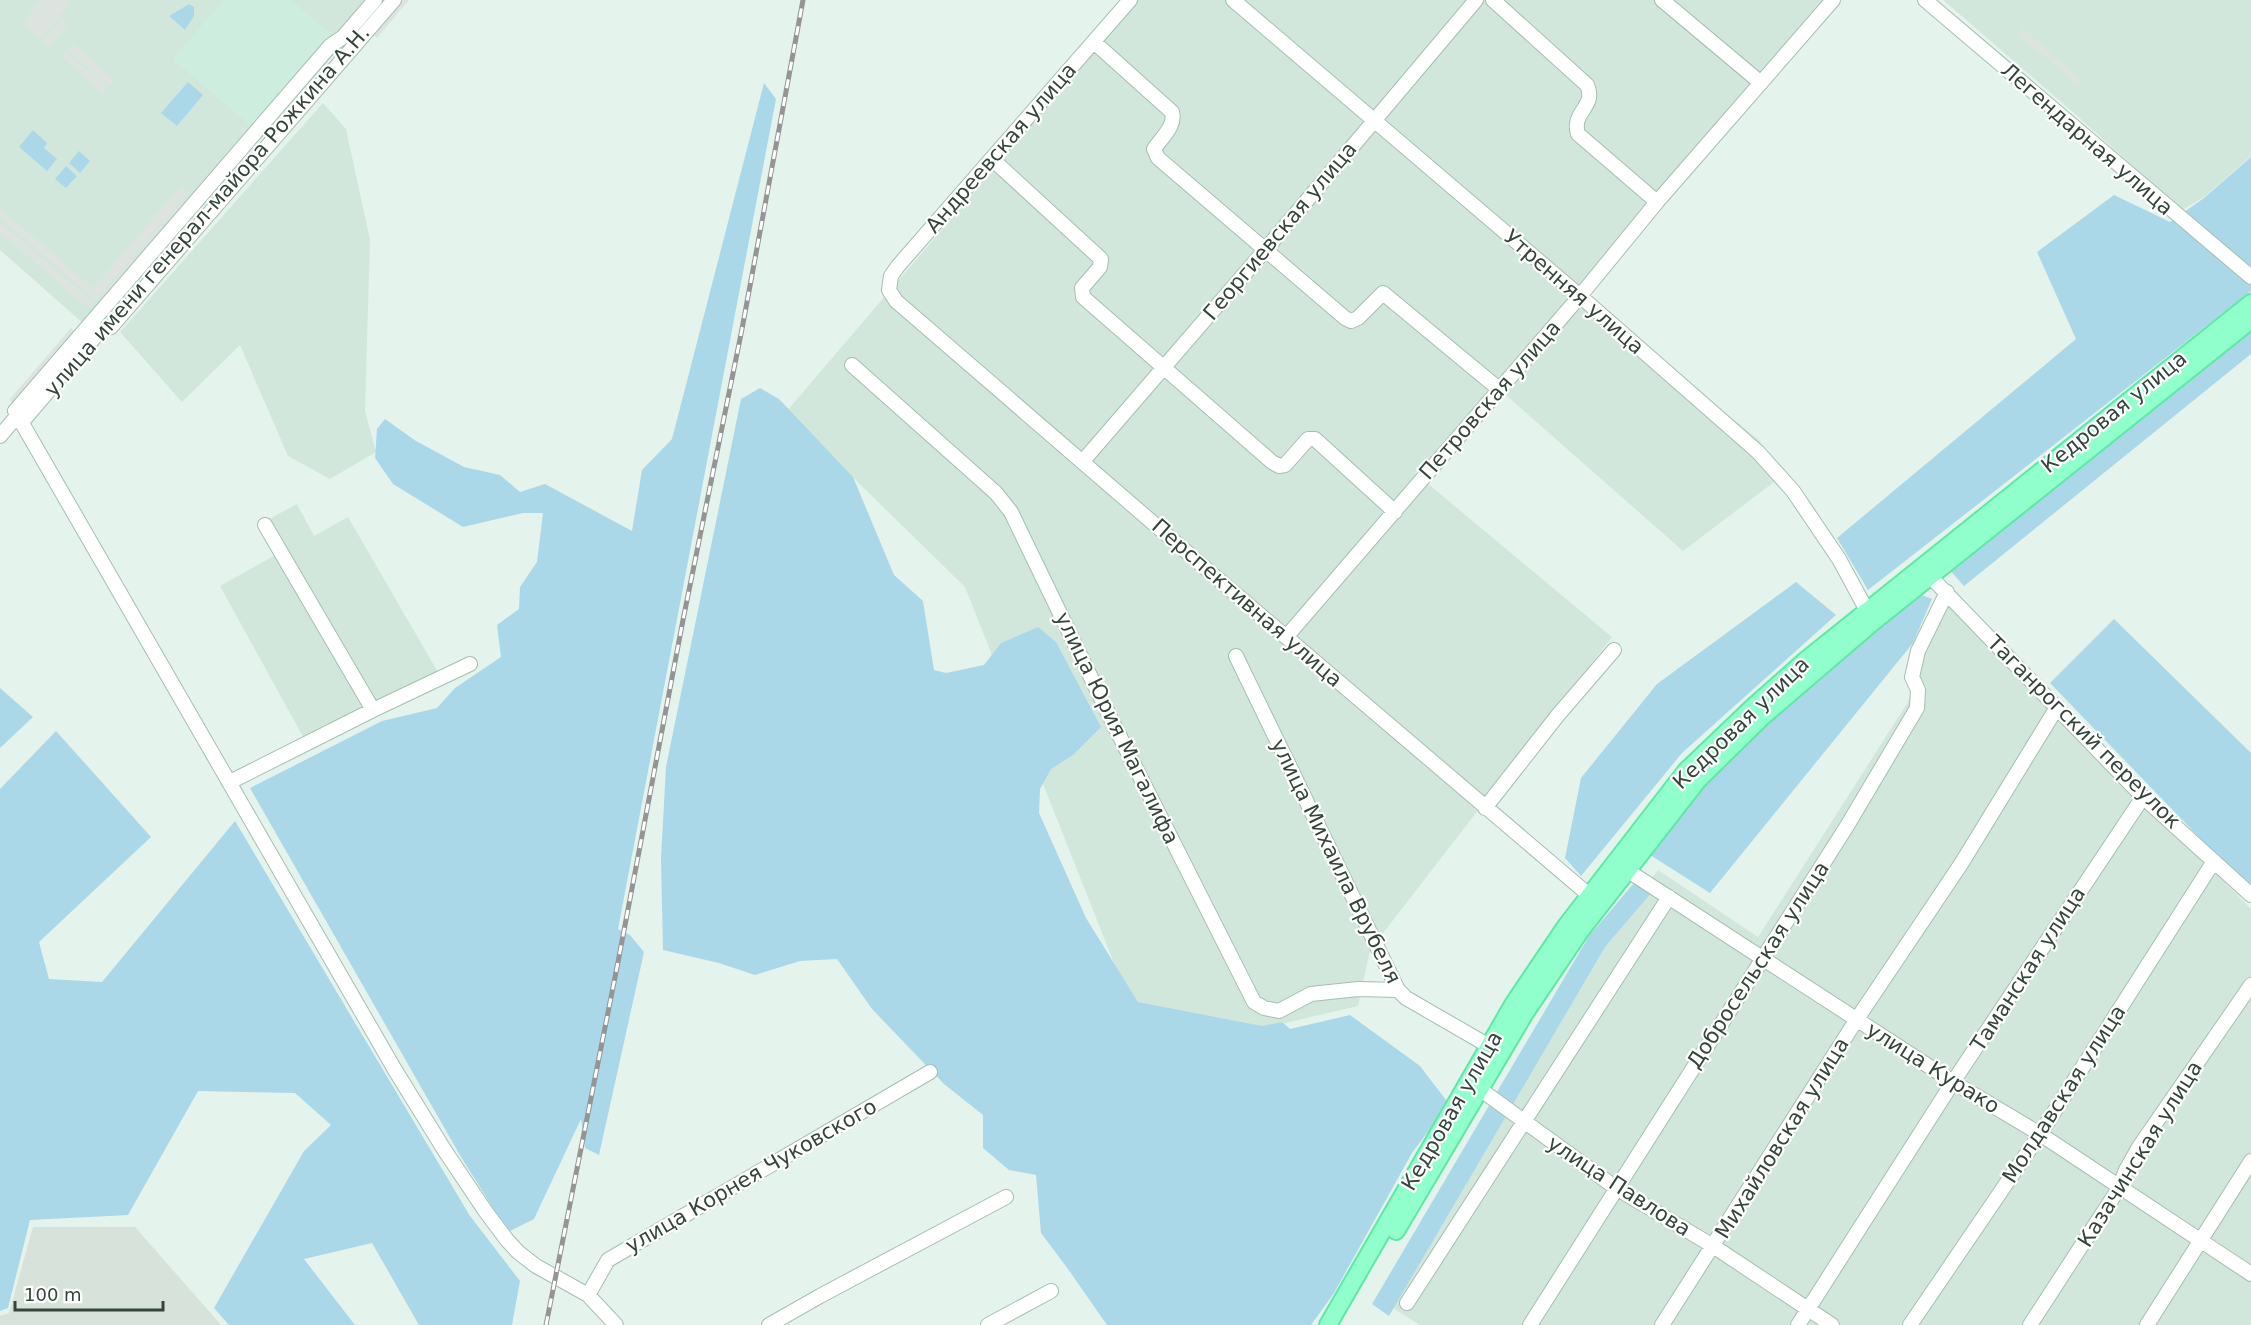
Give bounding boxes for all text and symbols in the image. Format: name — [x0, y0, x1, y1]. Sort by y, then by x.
street label: улица имени генерал-майора Рожкина А.Н. — [39, 21, 375, 401]
street label: Андреевская улица — [921, 58, 1081, 238]
street label: Легендарная улица — [1996, 58, 2178, 220]
street label: Георгиевская улица — [1199, 137, 1361, 325]
street label: Утренняя улица — [1499, 225, 1649, 359]
street label: Петровская улица — [1414, 316, 1566, 484]
street label: Кедровая улица — [2037, 346, 2191, 478]
street label: Перспективная улица — [1147, 514, 1347, 692]
street label: улица Юрия Магалифа — [1050, 608, 1184, 848]
street label: Таганрогский переулок — [1982, 630, 2185, 833]
street label: Кедровая улица — [1668, 652, 1814, 794]
street label: улица Михаила Врубеля — [1266, 735, 1406, 987]
street label: Добросельская улица — [1682, 857, 1834, 1073]
street label: Таманская улица — [1965, 882, 2090, 1057]
street label: Молдавская улица — [1998, 1001, 2130, 1187]
street label: улица Курако — [1862, 1017, 2004, 1119]
street label: Кедровая улица — [1397, 1027, 1507, 1195]
street label: Михайловская улица — [1710, 1033, 1854, 1243]
street label: Казачинская улица — [2073, 1057, 2207, 1251]
street label: улица Корнея Чуковского — [621, 1094, 881, 1258]
street label: улица Павлова — [1543, 1131, 1695, 1241]
scale bar — [15, 1274, 164, 1312]
text: 100 m — [24, 1284, 82, 1305]

